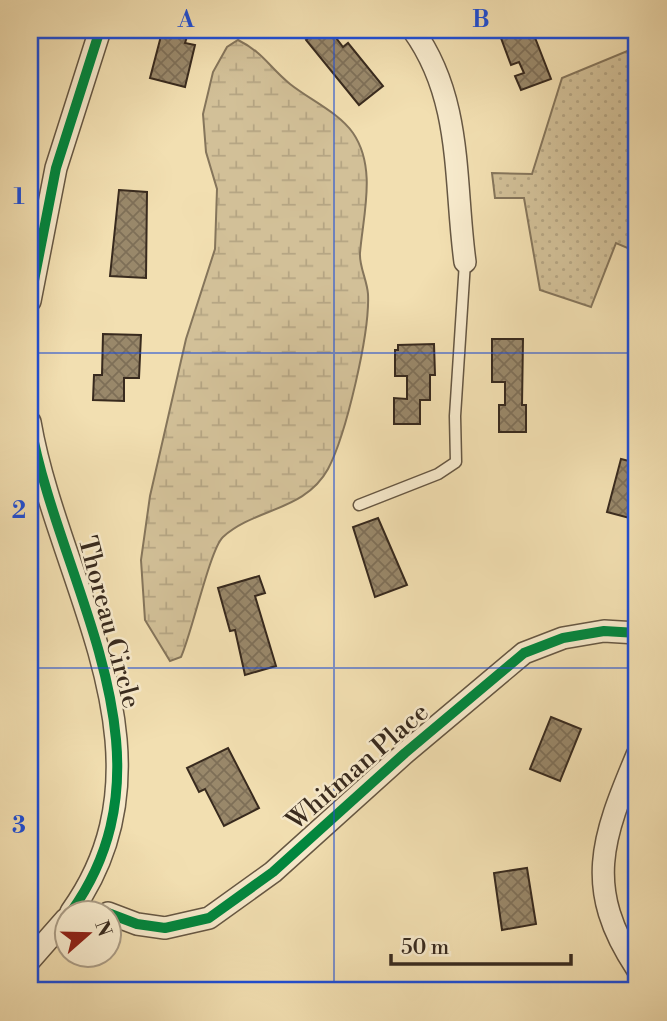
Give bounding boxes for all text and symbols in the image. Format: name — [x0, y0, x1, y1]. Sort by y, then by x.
text: A — [177, 6, 195, 34]
text: B — [472, 6, 490, 34]
text: 1 — [13, 183, 25, 211]
text: 2 — [12, 497, 26, 525]
street label: Thoreau Circle — [71, 533, 147, 712]
street label: Whitman Place — [279, 696, 435, 838]
text: 3 — [12, 812, 26, 840]
north arrow — [52, 898, 122, 968]
text: N — [89, 917, 117, 940]
scale bar — [391, 923, 571, 967]
text: 50 m — [401, 935, 449, 961]

